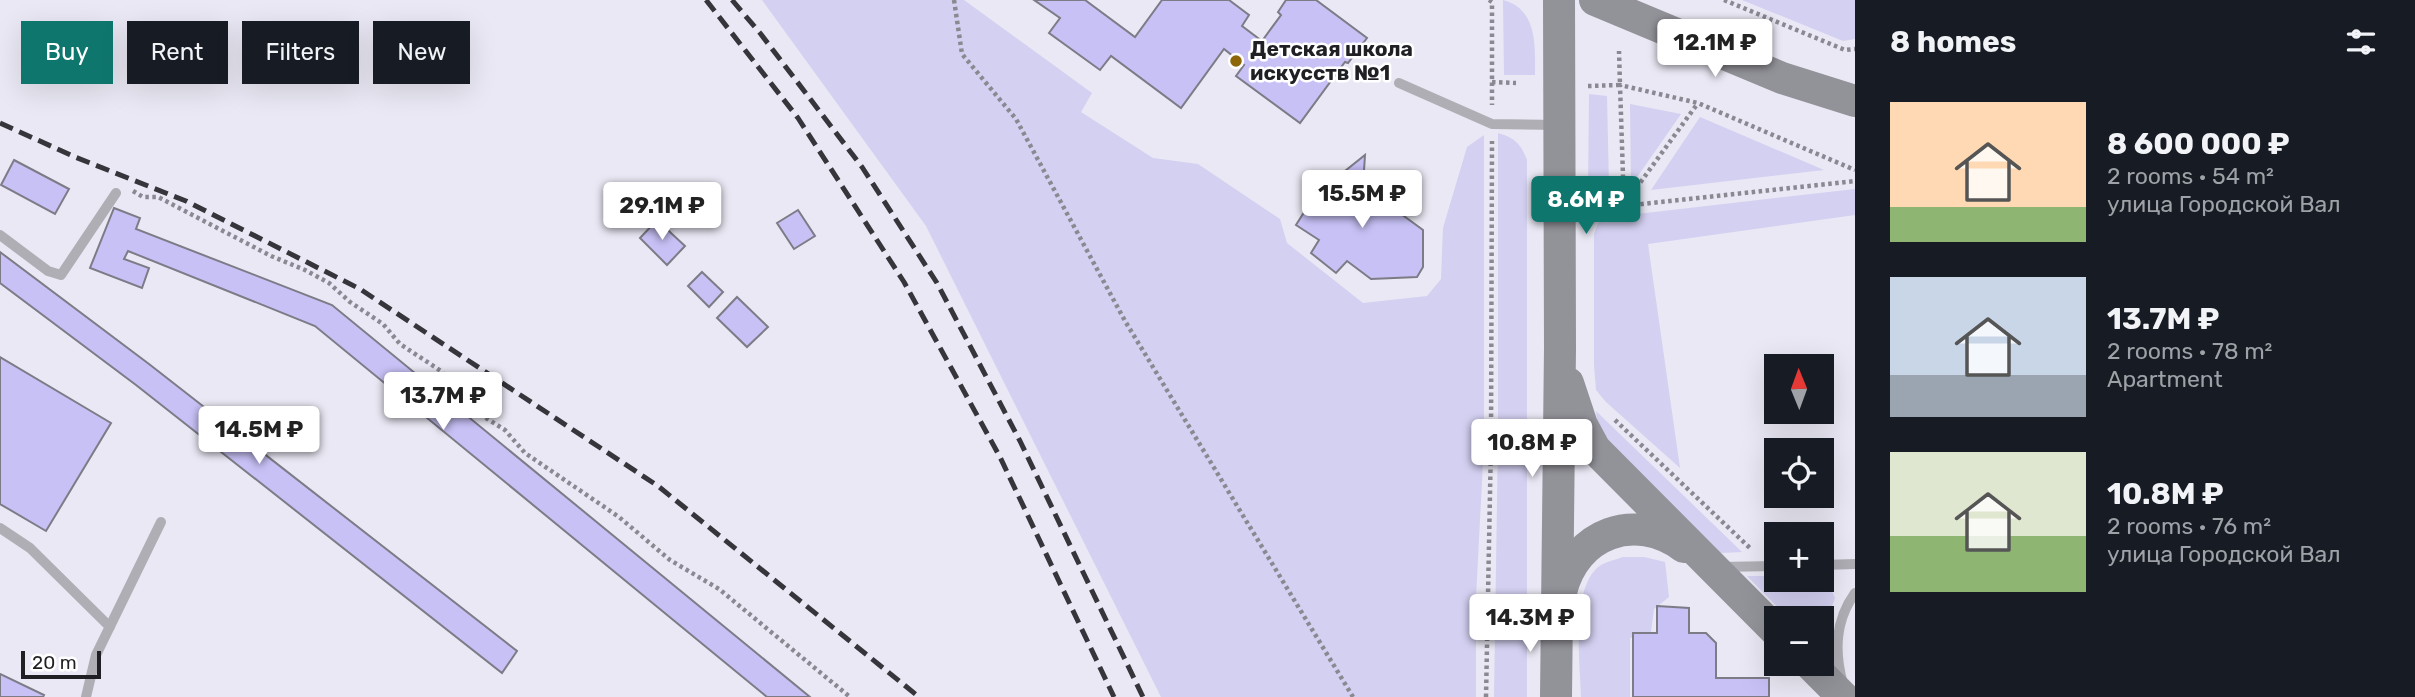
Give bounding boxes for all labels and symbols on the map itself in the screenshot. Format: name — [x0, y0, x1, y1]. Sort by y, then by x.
pin: 12.1M ₽ — [1650, 20, 1780, 79]
place label: Детская школа искусств №1 — [1250, 36, 1413, 85]
marker: Детская школа искусств №1 — [1228, 53, 1244, 69]
pin: 15.5M ₽ — [1297, 170, 1427, 230]
pin: 8.6M ₽ — [1529, 176, 1643, 236]
pin: 29.1M ₽ — [597, 182, 727, 242]
north arrow — [1764, 354, 1834, 424]
pin: 13.7M ₽ — [378, 372, 508, 432]
pin: 14.5M ₽ — [194, 406, 324, 466]
pin: 10.8M ₽ — [1467, 420, 1597, 479]
pin: 14.3M ₽ — [1465, 594, 1595, 654]
scale bar — [21, 648, 102, 680]

